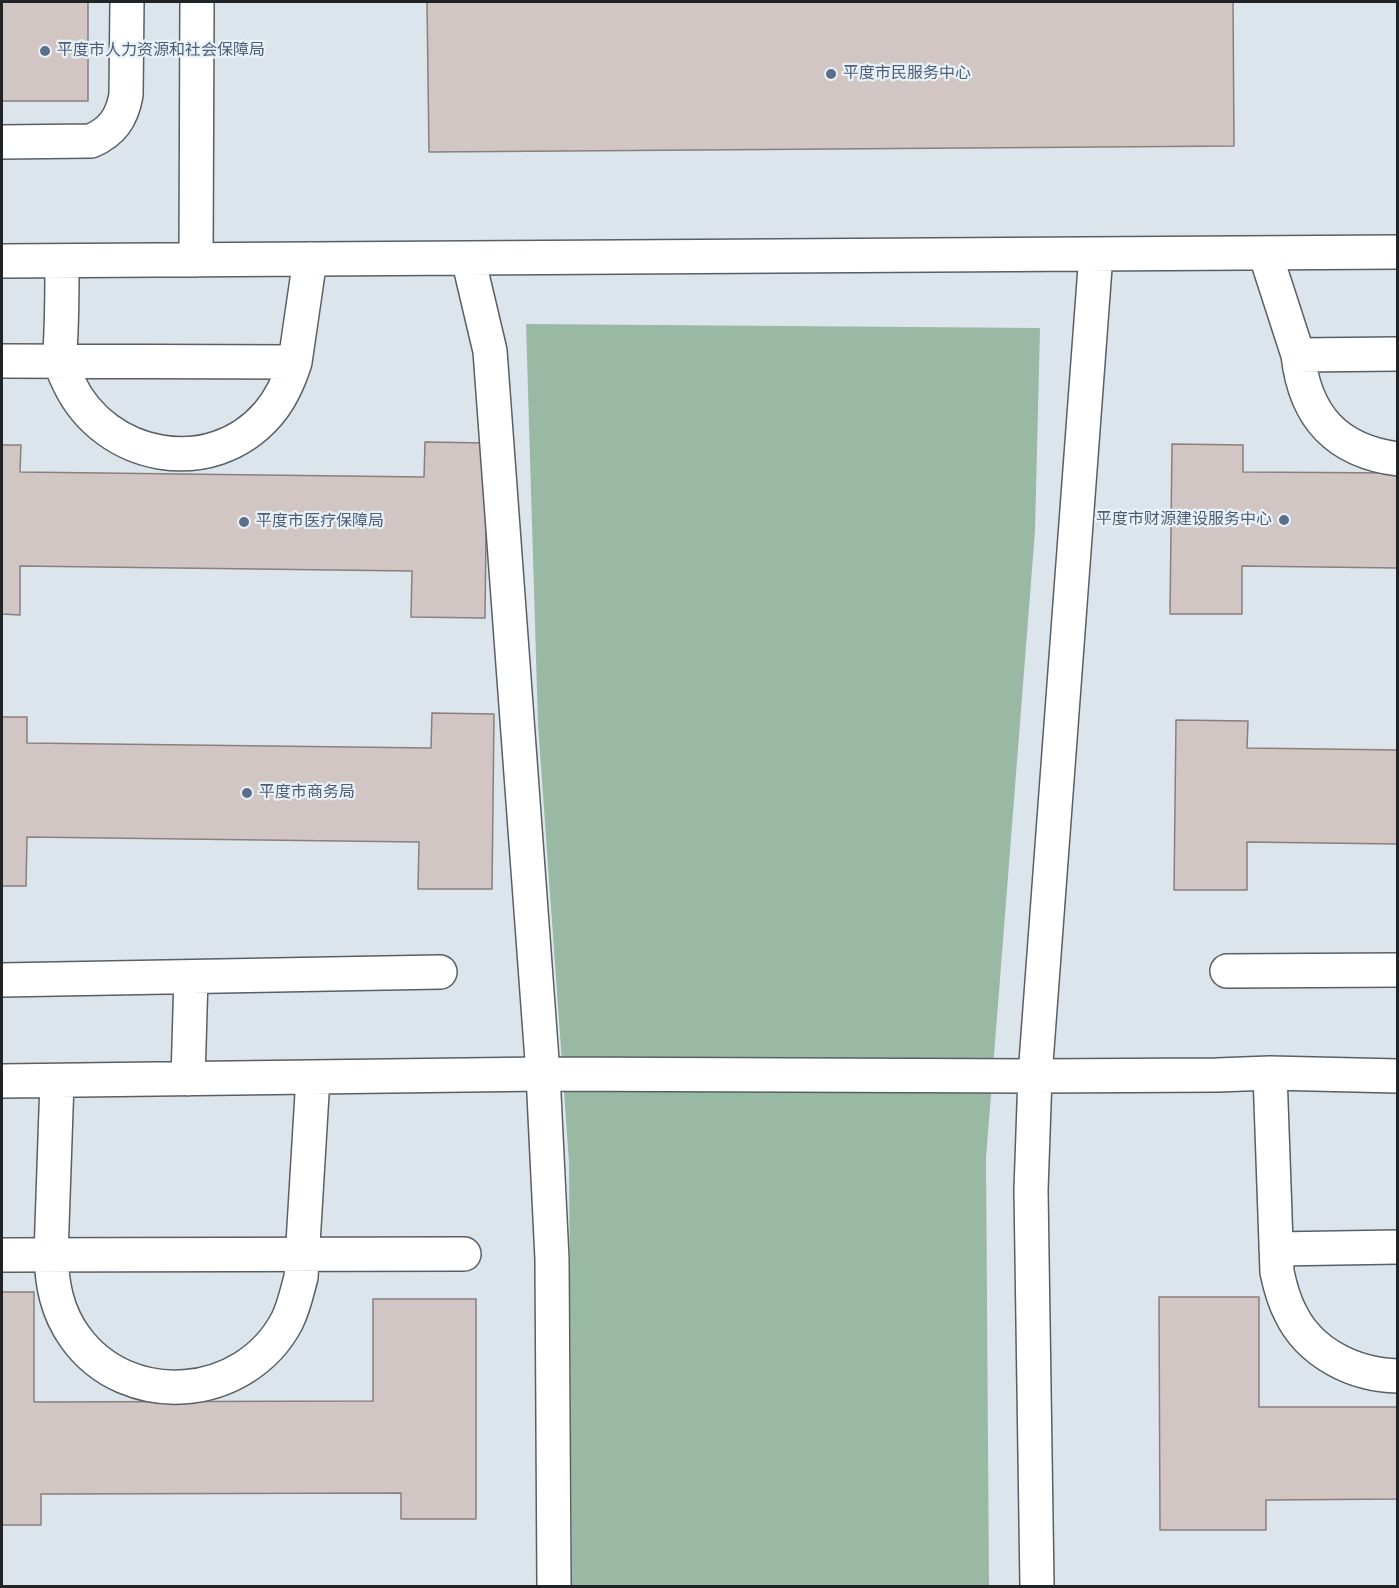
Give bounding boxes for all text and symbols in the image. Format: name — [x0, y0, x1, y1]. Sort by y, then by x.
place label: 平度市人力资源和社会保障局 — [57, 41, 265, 61]
marker: 平度市人力资源和社会保障局 — [38, 44, 52, 58]
place label: 平度市民服务中心 — [843, 64, 971, 84]
marker: 平度市民服务中心 — [824, 67, 838, 81]
place label: 平度市财源建设服务中心 — [1096, 510, 1272, 530]
place label: 平度市医疗保障局 — [256, 512, 384, 532]
marker: 平度市财源建设服务中心 — [1277, 513, 1291, 527]
marker: 平度市医疗保障局 — [237, 515, 251, 529]
place label: 平度市商务局 — [259, 783, 355, 803]
marker: 平度市商务局 — [240, 786, 254, 800]

